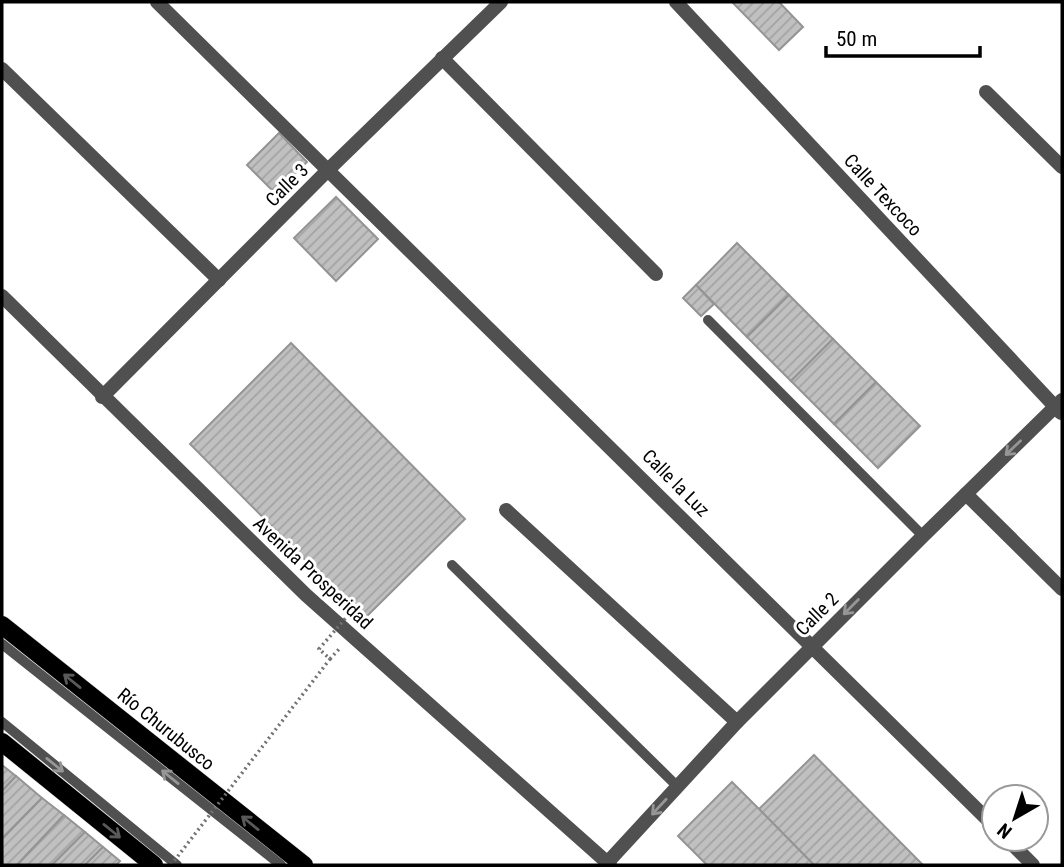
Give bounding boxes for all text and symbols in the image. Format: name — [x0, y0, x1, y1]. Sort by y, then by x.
scale bar — [826, 14, 980, 58]
text: 50 m — [836, 27, 877, 51]
street label: Calle Texcoco — [839, 149, 927, 241]
street label: Calle 3 — [261, 159, 313, 211]
one-way arrow — [1005, 439, 1022, 456]
street label: Calle la Luz — [638, 445, 714, 521]
street label: Avenida Prosperidad — [249, 512, 377, 634]
street label: Calle 2 — [791, 588, 843, 640]
one-way arrow — [843, 599, 860, 616]
one-way arrow — [64, 673, 82, 689]
street label: Río Churubusco — [113, 683, 219, 775]
one-way arrow — [45, 757, 63, 773]
one-way arrow — [161, 769, 179, 785]
north arrow — [980, 783, 1050, 853]
one-way arrow — [651, 798, 668, 815]
one-way arrow — [242, 815, 260, 830]
text: N — [993, 818, 1016, 843]
one-way arrow — [103, 823, 121, 839]

